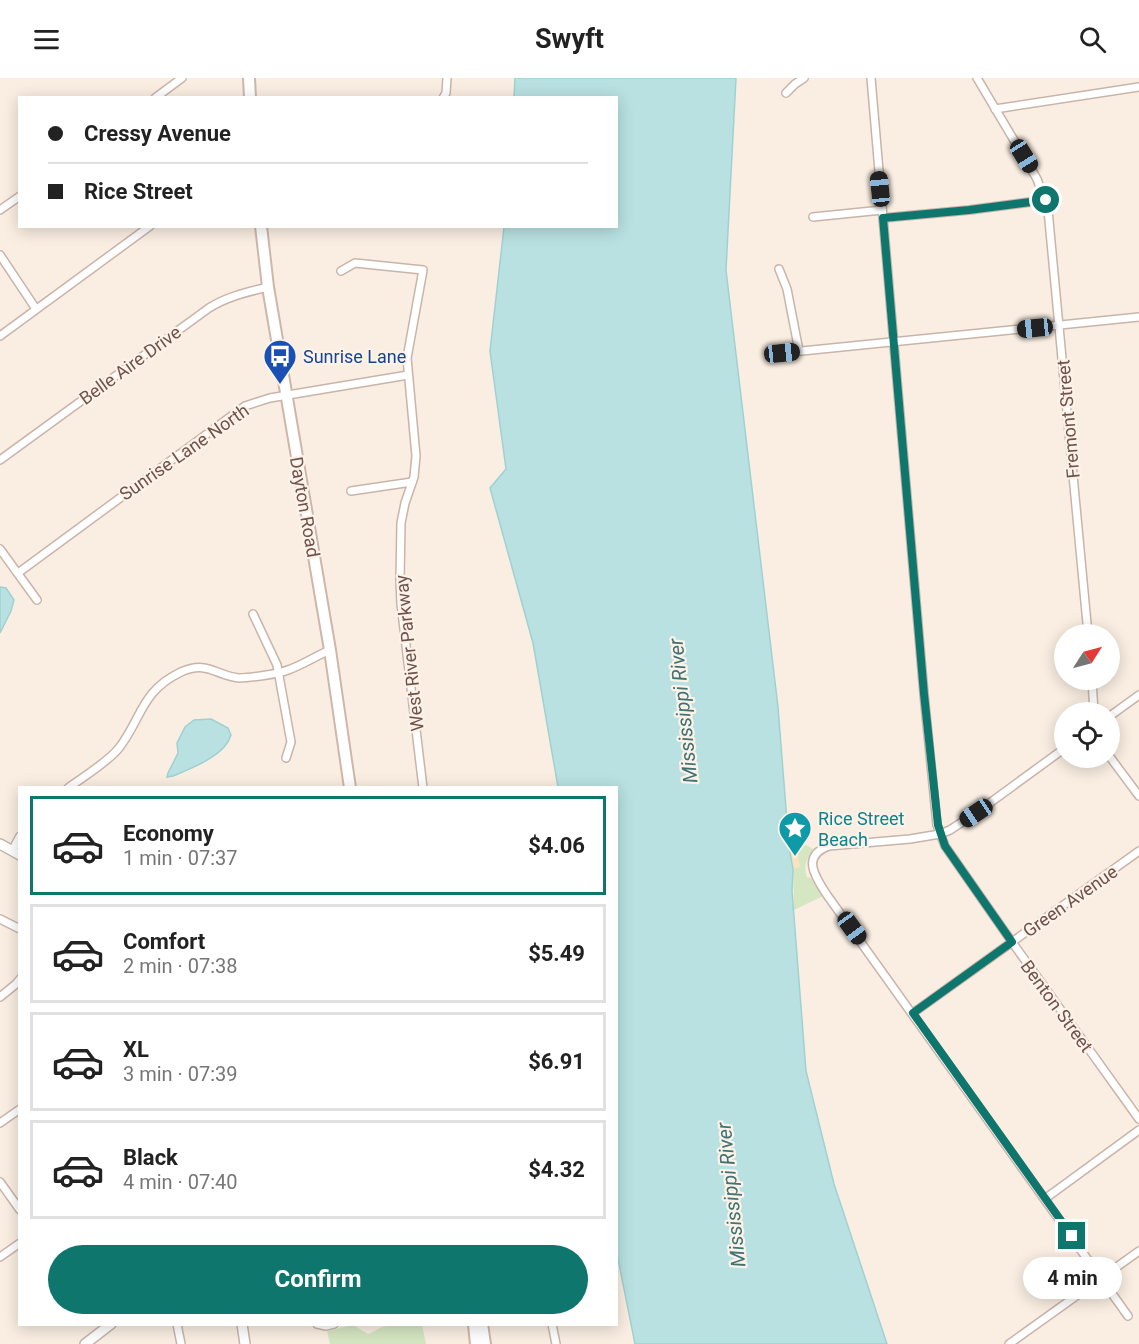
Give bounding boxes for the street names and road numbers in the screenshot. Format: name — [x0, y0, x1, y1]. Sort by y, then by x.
street label: Belle Aire Drive — [75, 321, 185, 409]
street label: Fremont Street — [1052, 359, 1084, 479]
street label: Sunrise Lane North — [115, 399, 253, 505]
street label: Dayton Road — [286, 455, 324, 559]
street label: West River Parkway — [390, 573, 428, 732]
street label: Green Avenue — [1019, 861, 1121, 941]
street label: Benton Street — [1017, 956, 1097, 1056]

